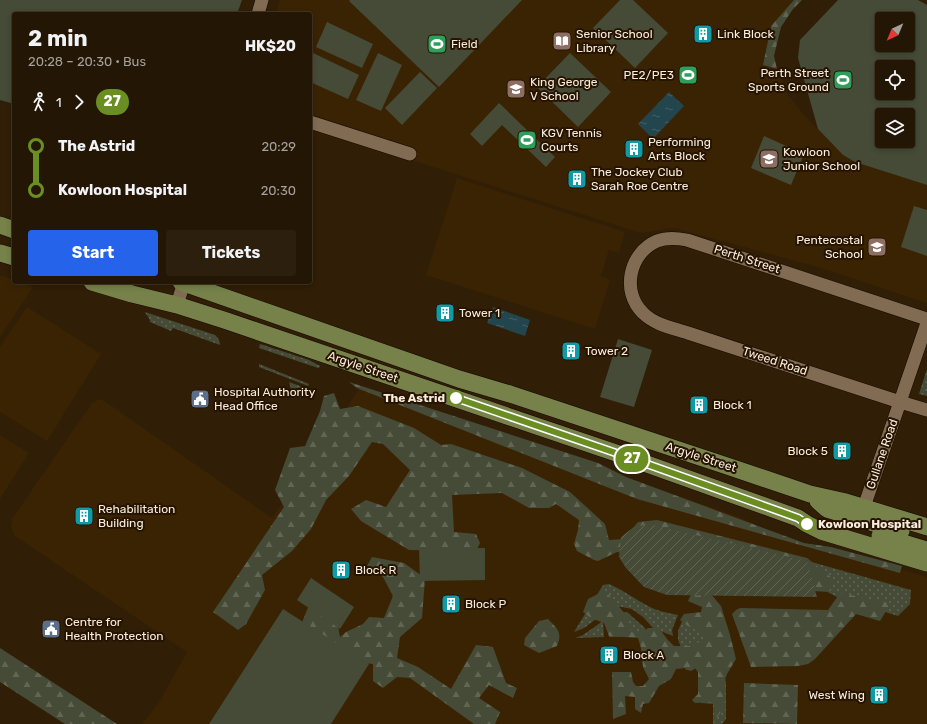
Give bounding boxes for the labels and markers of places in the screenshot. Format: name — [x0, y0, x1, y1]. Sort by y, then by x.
building icon: Link Block — [692, 23, 714, 45]
place label: Senior School Library — [576, 27, 653, 55]
place label: Link Block — [717, 27, 774, 41]
library icon: Senior School Library — [551, 30, 573, 52]
sports icon: Field — [426, 33, 448, 55]
place label: Field — [451, 37, 478, 51]
sports icon: PE2/PE3 — [677, 64, 699, 86]
place label: Perth Street Sports Ground — [748, 66, 829, 94]
place label: PE2/PE3 — [624, 68, 674, 82]
sports icon: Perth Street Sports Ground — [832, 69, 854, 91]
place label: King George V School — [530, 75, 598, 103]
school or university icon: King George V School — [505, 78, 527, 100]
place label: KGV Tennis Courts — [541, 126, 602, 154]
sports icon: KGV Tennis Courts — [516, 129, 538, 151]
place label: Performing Arts Block — [648, 135, 711, 163]
building icon: Performing Arts Block — [623, 138, 645, 160]
place label: Kowloon Junior School — [783, 145, 860, 173]
school or university icon: Kowloon Junior School — [758, 148, 780, 170]
place label: The Jockey Club Sarah Roe Centre — [591, 165, 689, 193]
building icon: The Jockey Club Sarah Roe Centre — [566, 168, 588, 190]
place label: Pentecostal School — [796, 233, 863, 261]
school or university icon: Pentecostal School — [866, 236, 888, 258]
building icon: Tower 1 — [434, 302, 456, 324]
place label: Tower 1 — [459, 306, 500, 320]
building icon: Tower 2 — [560, 340, 582, 362]
place label: Tower 2 — [585, 344, 628, 358]
place label: Hospital Authority Head Office — [214, 385, 316, 413]
public building icon: Hospital Authority Head Office — [189, 388, 211, 410]
marker: The Astrid — [448, 390, 464, 406]
place label: The Astrid — [383, 391, 445, 405]
building icon: Block 1 — [688, 394, 710, 416]
place label: Block 1 — [713, 398, 752, 412]
building icon: Block 5 — [831, 440, 853, 462]
place label: Block 5 — [787, 444, 828, 458]
place label: Rehabilitation Building — [98, 502, 175, 530]
building icon: Rehabilitation Building — [73, 505, 95, 527]
marker: Kowloon Hospital — [799, 516, 815, 532]
place label: Kowloon Hospital — [818, 517, 921, 531]
building icon: Block R — [330, 559, 352, 581]
place label: Block R — [355, 563, 396, 577]
building icon: Block P — [440, 593, 462, 615]
place label: Block P — [465, 597, 506, 611]
place label: Centre for Health Protection — [65, 615, 164, 643]
public building icon: Centre for Health Protection — [40, 618, 62, 640]
building icon: Block A — [598, 644, 620, 666]
place label: Block A — [623, 648, 664, 662]
building icon: West Wing — [868, 684, 890, 706]
place label: West Wing — [808, 688, 865, 702]

